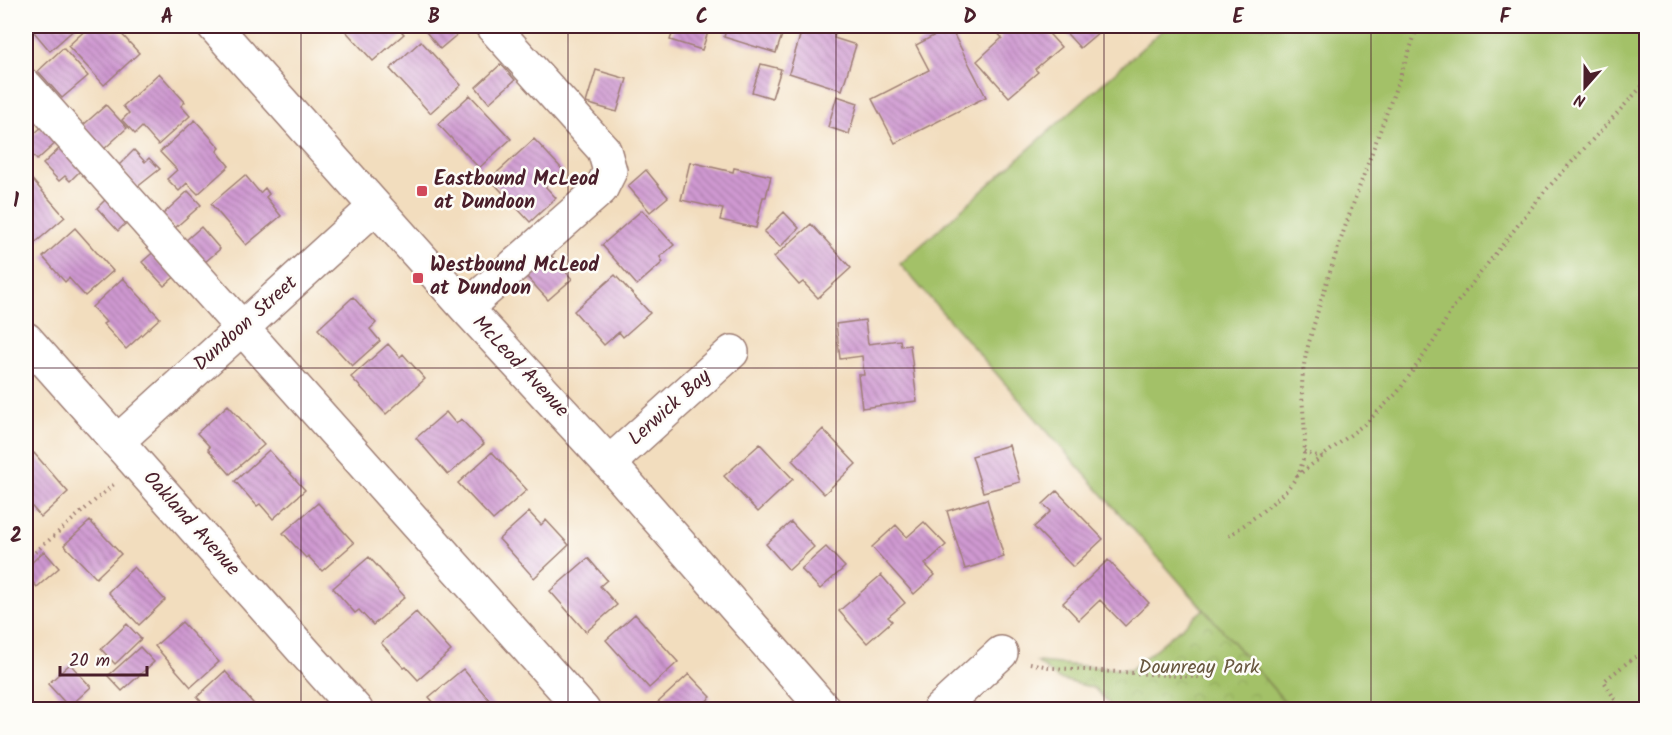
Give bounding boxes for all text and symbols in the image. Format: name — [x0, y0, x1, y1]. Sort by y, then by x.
text: A — [161, 2, 173, 34]
text: B — [428, 2, 440, 34]
text: C — [696, 2, 708, 34]
text: D — [963, 2, 977, 34]
text: E — [1232, 2, 1244, 34]
text: F — [1500, 2, 1512, 34]
north arrow — [1555, 57, 1615, 117]
text: N — [1571, 86, 1589, 113]
place label: Eastbound McLeod at Dundoon — [434, 164, 600, 219]
marker: Eastbound McLeod at Dundoon — [415, 184, 429, 198]
text: 1 — [13, 186, 19, 218]
place label: Westbound McLeod at Dundoon — [430, 250, 600, 305]
street label: Dundoon Street — [187, 268, 305, 380]
marker: Westbound McLeod at Dundoon — [411, 271, 425, 285]
street label: McLeod Avenue — [464, 308, 576, 426]
street label: Lerwick Bay — [621, 361, 719, 454]
street label: Oakland Avenue — [135, 464, 247, 584]
text: 2 — [10, 521, 22, 553]
scale bar — [60, 639, 147, 677]
text: 20 m — [69, 647, 110, 676]
park label: Dounreay Park — [1139, 652, 1260, 684]

